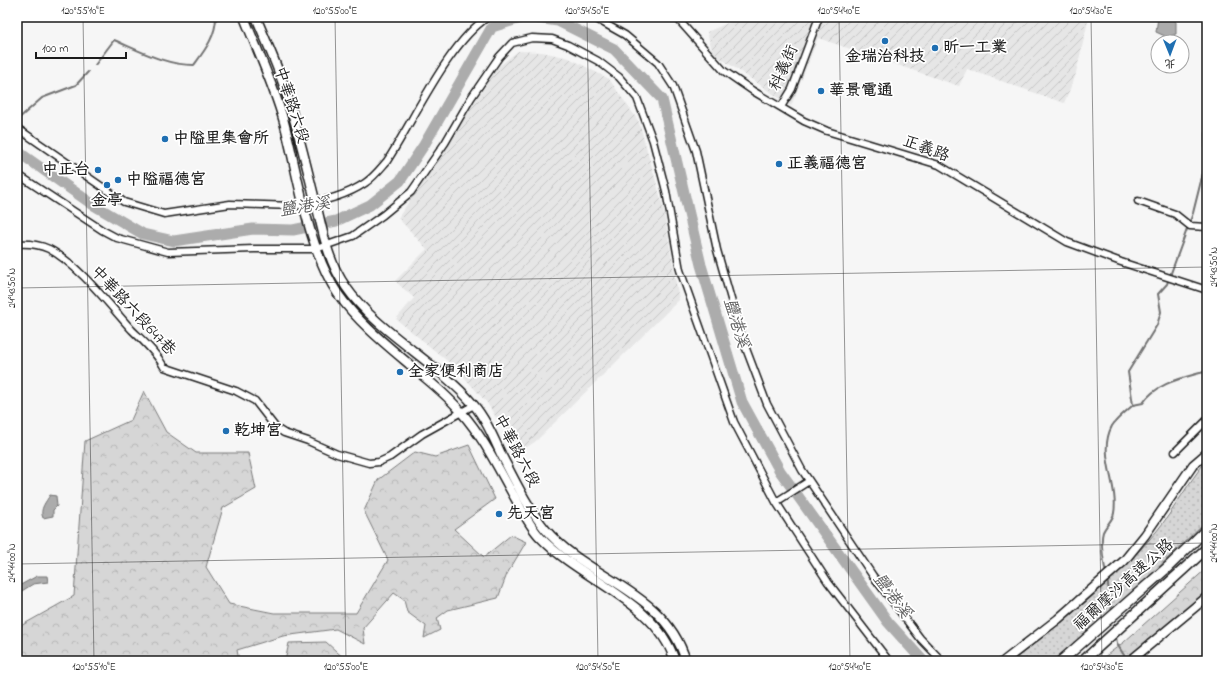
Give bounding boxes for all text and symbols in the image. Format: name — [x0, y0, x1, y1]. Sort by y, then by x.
text: 120°55'10"E — [61, 4, 105, 19]
text: 120°55'00"E — [313, 4, 357, 19]
text: 120°54'50"E — [565, 4, 609, 19]
text: 120°54'40"E — [818, 4, 860, 19]
text: 120°54'30"E — [1070, 4, 1112, 19]
scale bar — [36, 34, 126, 60]
north arrow — [1150, 34, 1190, 74]
marker: 金瑞治科技 — [880, 36, 890, 46]
place label: 昕一工業 — [943, 36, 1007, 60]
text: 100 m — [42, 40, 69, 58]
street label: 科義街 — [763, 41, 805, 95]
marker: 昕一工業 — [930, 43, 940, 53]
place label: 金瑞治科技 — [845, 45, 925, 69]
text: 北 — [1165, 55, 1176, 71]
street label: 中華路六段 — [267, 63, 315, 147]
place label: 華景電通 — [829, 79, 893, 103]
marker: 華景電通 — [816, 86, 826, 96]
place label: 中隘里集會所 — [173, 127, 269, 151]
street label: 正義路 — [899, 130, 953, 168]
marker: 中隘里集會所 — [160, 134, 170, 144]
place label: 正義福德宮 — [787, 152, 867, 176]
place label: 中正台 — [42, 158, 90, 182]
marker: 正義福德宮 — [774, 159, 784, 169]
marker: 中正台 — [93, 165, 103, 175]
place label: 中隘福德宮 — [126, 168, 206, 192]
marker: 中隘福德宮 — [113, 175, 123, 185]
marker: 金亭 — [102, 180, 112, 190]
place label: 金亭 — [91, 189, 123, 213]
water label: 鹽港溪 — [278, 191, 333, 223]
text: 24°43'50"N — [1207, 247, 1222, 287]
street label: 中華路六段647巷 — [85, 260, 181, 362]
text: 24°43'50"N — [5, 268, 20, 308]
water label: 鹽港溪 — [717, 295, 756, 352]
place label: 全家便利商店 — [408, 360, 504, 384]
marker: 全家便利商店 — [395, 367, 405, 377]
street label: 中華路六段 — [487, 410, 545, 492]
place label: 乾坤宮 — [234, 419, 282, 443]
marker: 乾坤宮 — [221, 426, 231, 436]
place label: 先天宮 — [507, 502, 555, 526]
marker: 先天宮 — [494, 509, 504, 519]
text: 24°44'00"N — [1207, 523, 1222, 562]
street label: 福爾摩沙高速公路 — [1068, 533, 1180, 637]
text: 24°44'00"N — [5, 543, 20, 582]
water label: 鹽港溪 — [867, 568, 918, 625]
text: 120°55'10"E — [72, 660, 116, 675]
text: 120°55'00"E — [324, 660, 368, 675]
text: 120°54'50"E — [576, 660, 620, 675]
text: 120°54'40"E — [829, 660, 871, 675]
text: 120°54'30"E — [1081, 660, 1123, 675]

